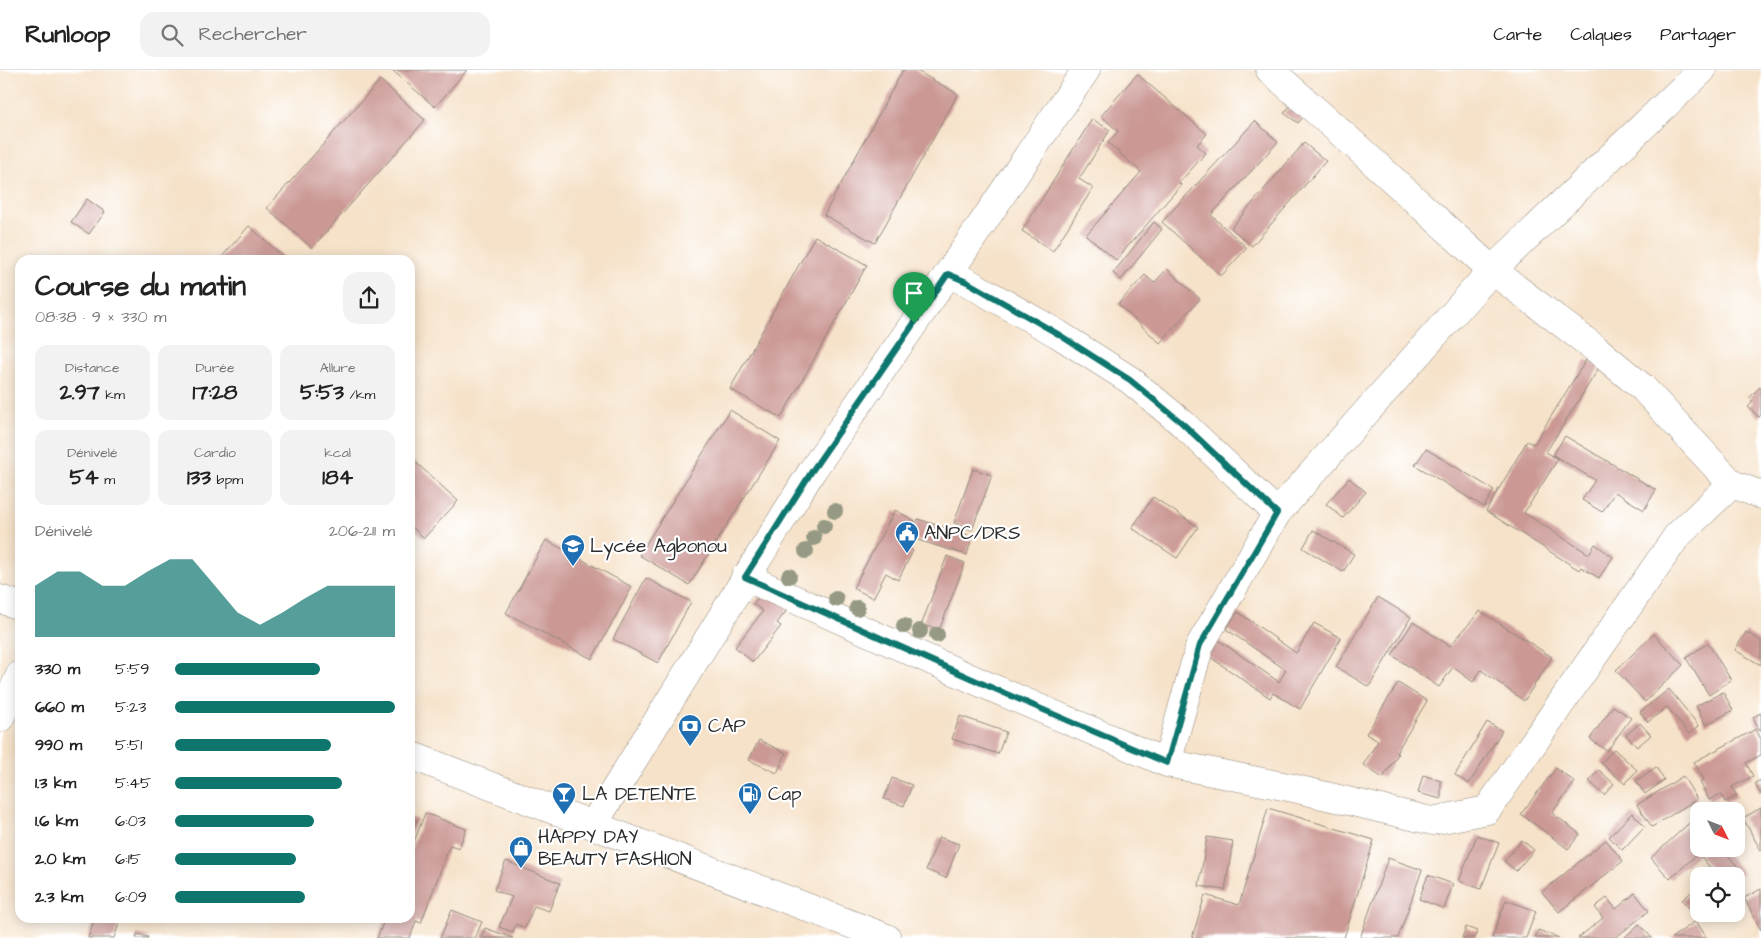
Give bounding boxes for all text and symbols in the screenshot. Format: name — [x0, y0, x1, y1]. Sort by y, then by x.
search box — [140, 12, 490, 57]
text: Runloop — [25, 18, 110, 52]
icon: search — [158, 21, 186, 49]
text: Rechercher — [198, 21, 307, 48]
text: Carte — [1493, 22, 1542, 47]
text: Calques — [1570, 22, 1632, 47]
text: Partager — [1660, 22, 1736, 47]
text: Course du matin — [35, 267, 246, 306]
button: share — [343, 272, 395, 324]
pin — [893, 272, 935, 323]
icon: arrive — [900, 279, 928, 307]
text: 08:38 · 9 × 330 m — [35, 306, 166, 328]
text: Distance — [65, 358, 120, 378]
text: Durée — [195, 358, 235, 378]
text: Allure — [320, 358, 356, 378]
text: 2.97 — [60, 378, 100, 407]
text: 17:28 — [193, 378, 237, 407]
text: 5:53 — [300, 378, 344, 407]
text: km — [100, 385, 125, 405]
text: /km — [344, 385, 375, 405]
text: Dénivelé — [67, 443, 118, 463]
text: Cardio — [194, 443, 236, 463]
text: kcal — [324, 443, 351, 463]
text: 54 — [69, 463, 99, 492]
text: 133 — [187, 463, 211, 492]
text: 184 — [322, 463, 353, 492]
text: m — [99, 470, 115, 490]
text: bpm — [211, 470, 243, 490]
text: Dénivelé — [35, 520, 93, 542]
text: 206–211 m — [329, 520, 395, 542]
public building icon: ANPC/DRS — [894, 520, 920, 554]
place label: ANPC/DRS — [924, 520, 1020, 547]
school or university icon: Lycée Agbonou — [560, 533, 586, 567]
place label: Lycée Agbonou — [590, 533, 727, 561]
text: 330 m — [35, 658, 80, 680]
text: 5:59 — [115, 658, 149, 680]
text: 660 m — [35, 696, 84, 718]
text: 5:23 — [115, 696, 146, 718]
bank icon: CAP — [677, 713, 703, 747]
place label: CAP — [708, 713, 746, 740]
text: 990 m — [35, 734, 82, 756]
text: 5:51 — [115, 734, 142, 756]
text: 1.3 km — [35, 772, 76, 794]
text: 5:45 — [115, 772, 151, 794]
bar icon: LA DETENTE — [551, 781, 577, 815]
place label: LA DETENTE — [582, 781, 697, 808]
fuel station icon: Cap — [737, 781, 763, 815]
place label: Cap — [768, 781, 802, 808]
north arrow — [1690, 802, 1745, 858]
map controls — [1690, 802, 1745, 922]
text: 1.6 km — [35, 810, 78, 832]
text: 6:03 — [115, 810, 146, 832]
place label: HAPPY DAY BEAUTY FASHION — [538, 824, 692, 873]
shop icon: HAPPY DAY BEAUTY FASHION — [508, 835, 534, 869]
text: 2.0 km — [35, 848, 85, 870]
text: 6:15 — [115, 848, 141, 870]
button: locate — [1690, 867, 1745, 922]
text: 2.3 km — [35, 886, 83, 908]
text: 6:09 — [115, 886, 147, 908]

